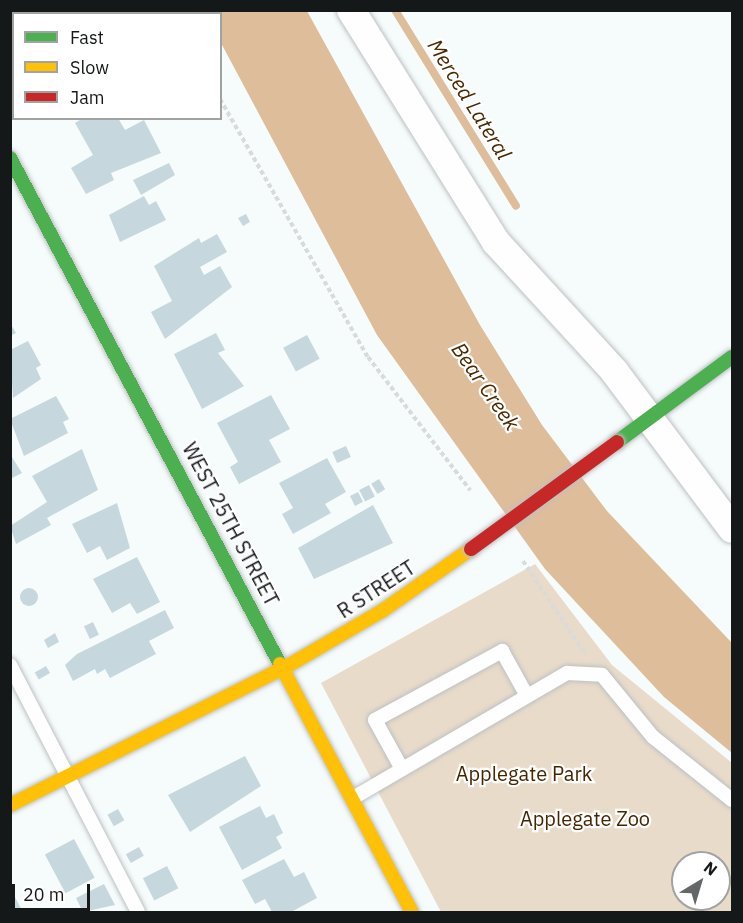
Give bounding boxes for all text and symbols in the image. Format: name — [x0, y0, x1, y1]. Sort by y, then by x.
legend — [12, 12, 222, 120]
text: Fast — [70, 26, 104, 49]
water label: Merced Lateral — [423, 34, 517, 164]
text: Slow — [70, 56, 109, 79]
text: Jam — [70, 86, 105, 109]
water label: Bear Creek — [447, 337, 525, 435]
street label: WEST 25TH STREET — [178, 438, 284, 610]
street label: R STREET — [333, 555, 419, 623]
park label: Applegate Park — [456, 761, 592, 785]
park label: Applegate Zoo — [520, 806, 650, 830]
north arrow — [671, 851, 731, 911]
text: N — [700, 857, 722, 880]
scale bar — [15, 872, 93, 910]
text: 20 m — [23, 883, 65, 906]

